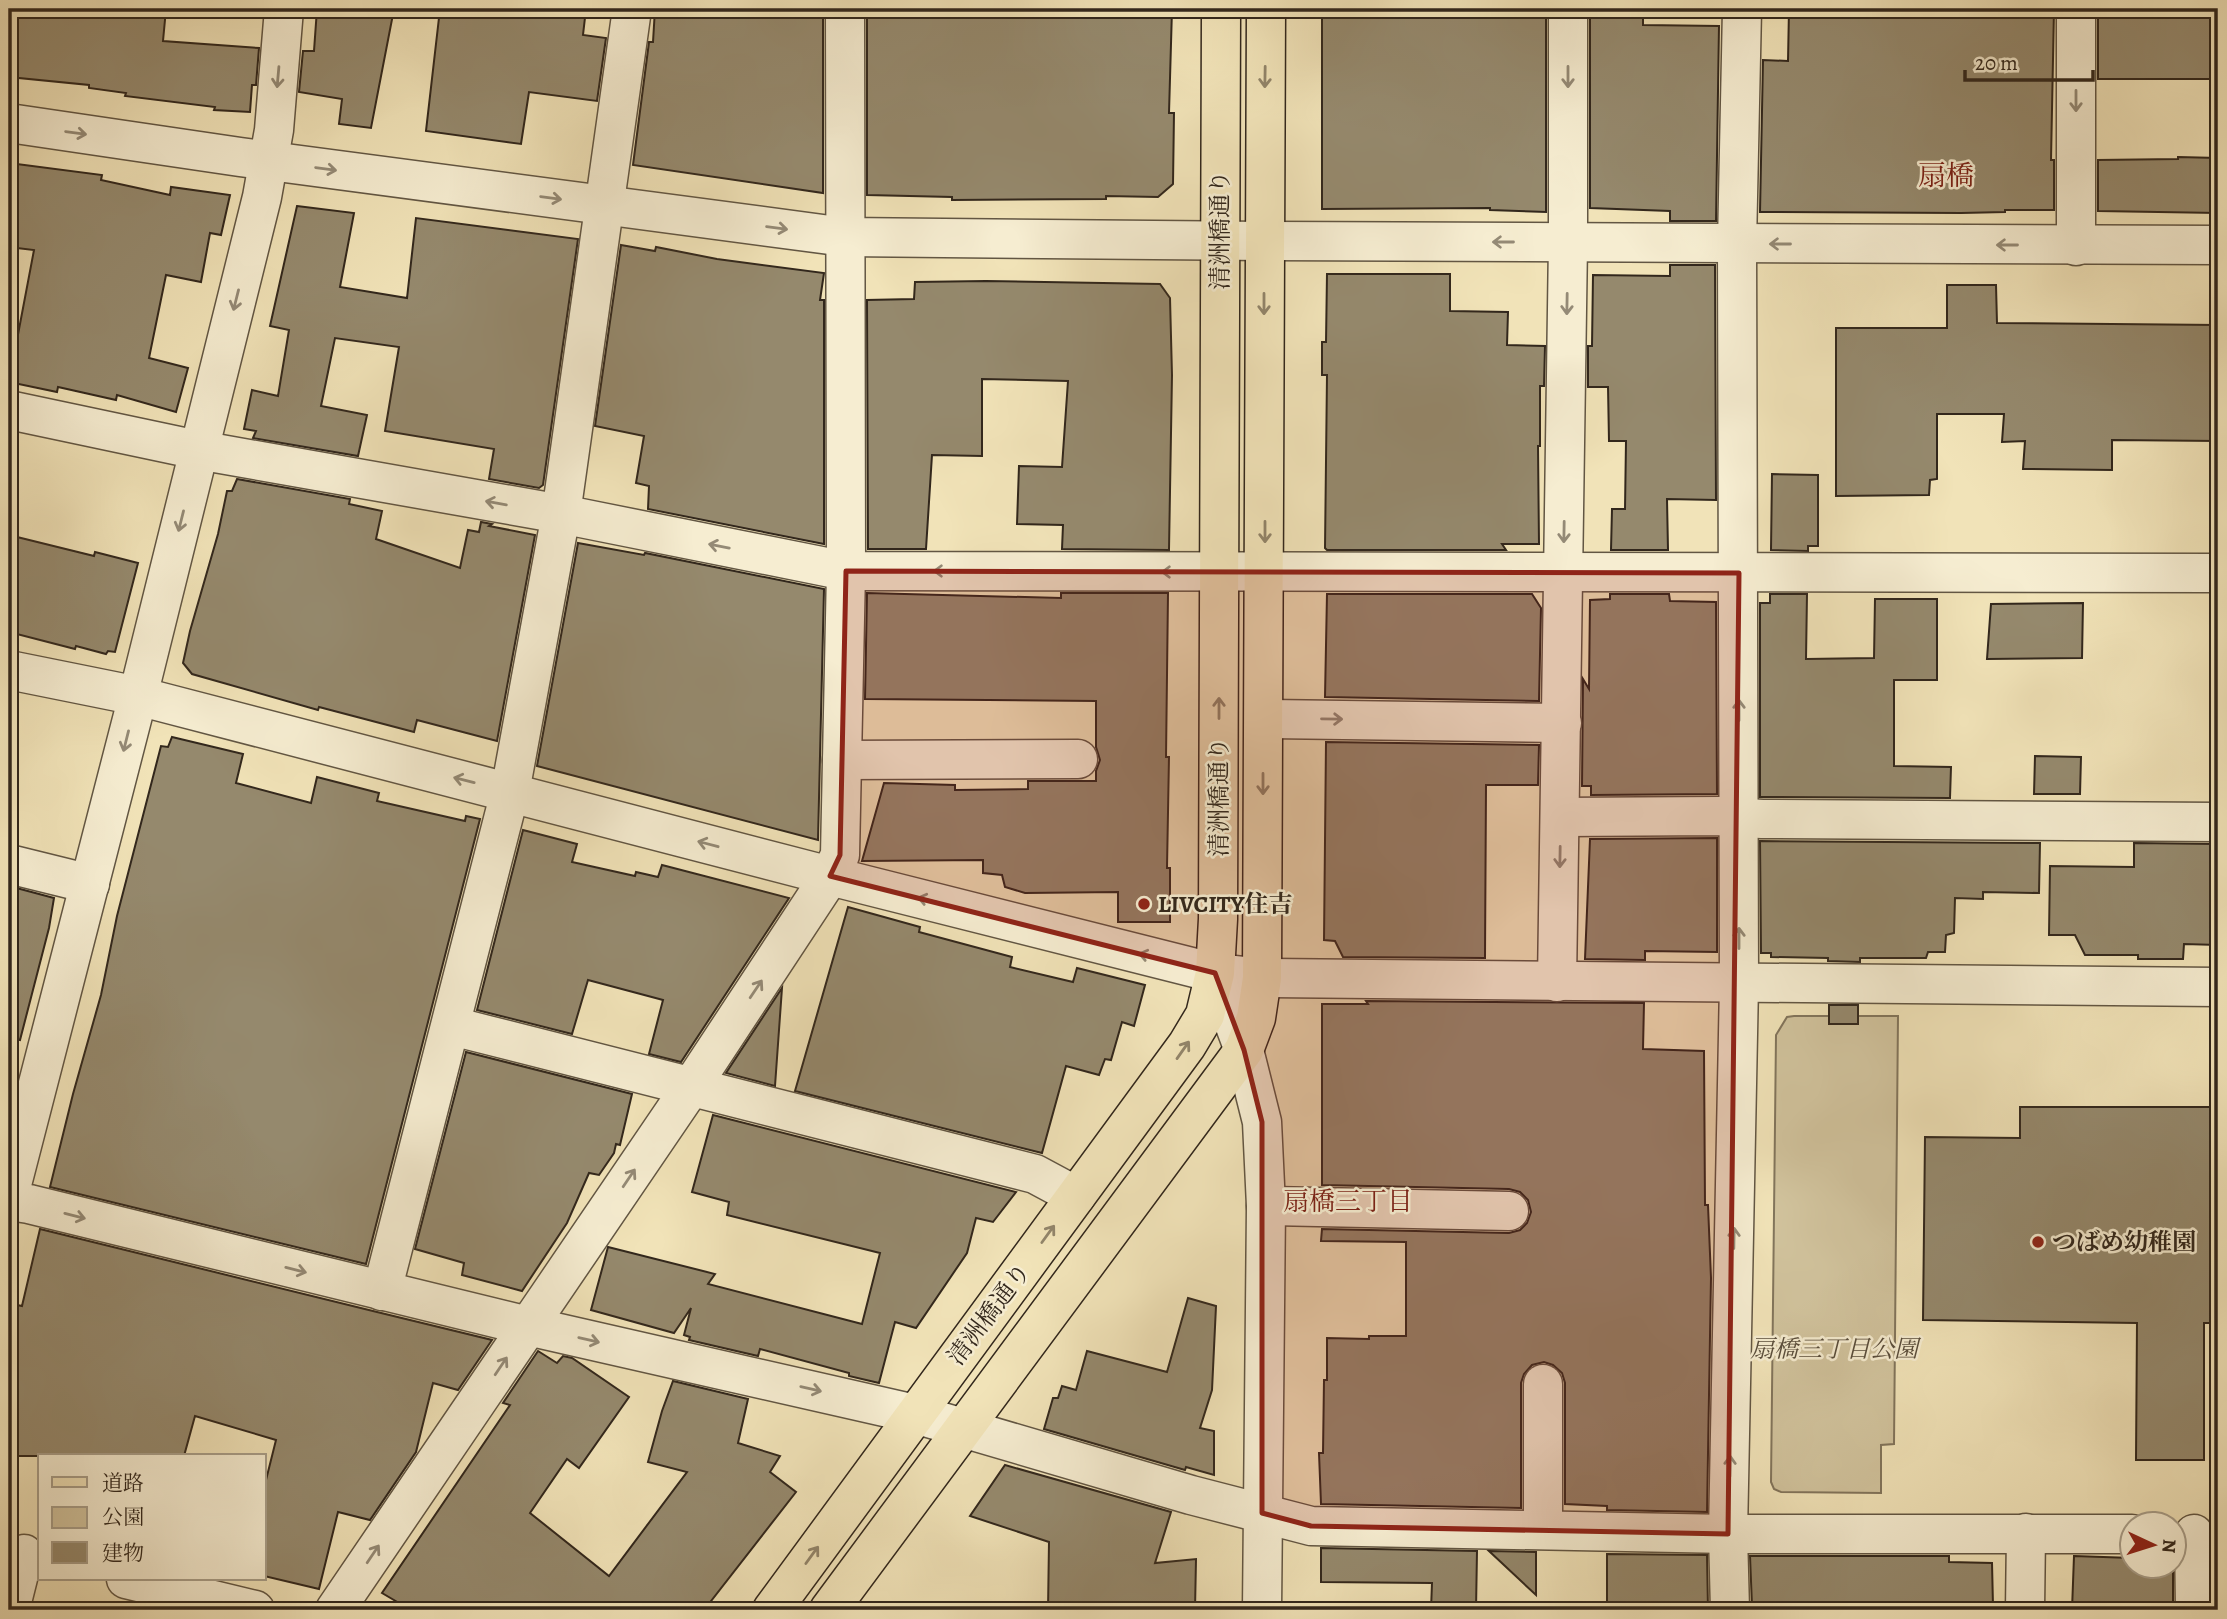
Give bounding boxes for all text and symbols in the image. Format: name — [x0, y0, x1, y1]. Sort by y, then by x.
scale bar — [1965, 38, 2092, 82]
text: 20 m — [1975, 49, 2018, 77]
one-way arrow — [271, 65, 284, 88]
one-way arrow — [1258, 65, 1272, 88]
one-way arrow — [1561, 65, 1575, 88]
one-way arrow — [2069, 90, 2083, 113]
one-way arrow — [64, 127, 87, 140]
district label: 扇橋 — [1918, 157, 1974, 195]
one-way arrow — [314, 162, 337, 175]
street label: 清洲橋通り — [1204, 170, 1236, 290]
one-way arrow — [539, 192, 562, 205]
one-way arrow — [765, 221, 788, 234]
one-way arrow — [1492, 235, 1515, 249]
one-way arrow — [1769, 237, 1792, 250]
one-way arrow — [1996, 238, 2019, 252]
one-way arrow — [229, 288, 242, 311]
one-way arrow — [1257, 293, 1271, 316]
one-way arrow — [1560, 293, 1574, 316]
one-way arrow — [485, 496, 508, 509]
one-way arrow — [174, 509, 187, 531]
one-way arrow — [1258, 520, 1272, 543]
one-way arrow — [1558, 520, 1571, 543]
one-way arrow — [708, 538, 731, 552]
one-way arrow — [933, 564, 956, 578]
one-way arrow — [1161, 565, 1184, 579]
one-way arrow — [1212, 697, 1226, 720]
one-way arrow — [1732, 699, 1746, 722]
one-way arrow — [1320, 712, 1343, 726]
one-way arrow — [119, 729, 132, 752]
street label: 清洲橋通り — [1203, 737, 1235, 857]
one-way arrow — [1256, 772, 1270, 795]
one-way arrow — [453, 773, 476, 786]
one-way arrow — [697, 837, 719, 850]
one-way arrow — [1553, 846, 1567, 869]
place label: LIVCITY住吉 — [1158, 888, 1293, 920]
one-way arrow — [917, 893, 940, 906]
marker: LIVCITY住吉 — [1136, 896, 1152, 912]
one-way arrow — [1732, 926, 1746, 949]
one-way arrow — [1138, 949, 1160, 962]
one-way arrow — [749, 980, 763, 999]
one-way arrow — [1176, 1041, 1190, 1060]
one-way arrow — [622, 1169, 636, 1188]
district label: 扇橋三丁目 — [1283, 1184, 1413, 1219]
one-way arrow — [63, 1209, 86, 1223]
one-way arrow — [1041, 1225, 1056, 1244]
place label: つばめ幼稚園 — [2052, 1226, 2196, 1258]
one-way arrow — [1727, 1227, 1741, 1250]
marker: つばめ幼稚園 — [2030, 1234, 2046, 1250]
street label: 清洲橋通り — [940, 1256, 1038, 1372]
one-way arrow — [284, 1264, 307, 1277]
park label: 扇橋三丁目公園 — [1750, 1333, 1922, 1365]
one-way arrow — [577, 1334, 600, 1347]
one-way arrow — [494, 1357, 508, 1376]
one-way arrow — [799, 1383, 822, 1397]
legend — [38, 1454, 266, 1580]
one-way arrow — [1723, 1455, 1736, 1478]
text: 道路 — [102, 1469, 144, 1497]
text: 公園 — [102, 1503, 144, 1531]
north arrow — [2118, 1510, 2188, 1580]
text: N — [2155, 1538, 2182, 1554]
text: 建物 — [102, 1539, 144, 1567]
one-way arrow — [366, 1545, 380, 1564]
one-way arrow — [805, 1546, 819, 1565]

